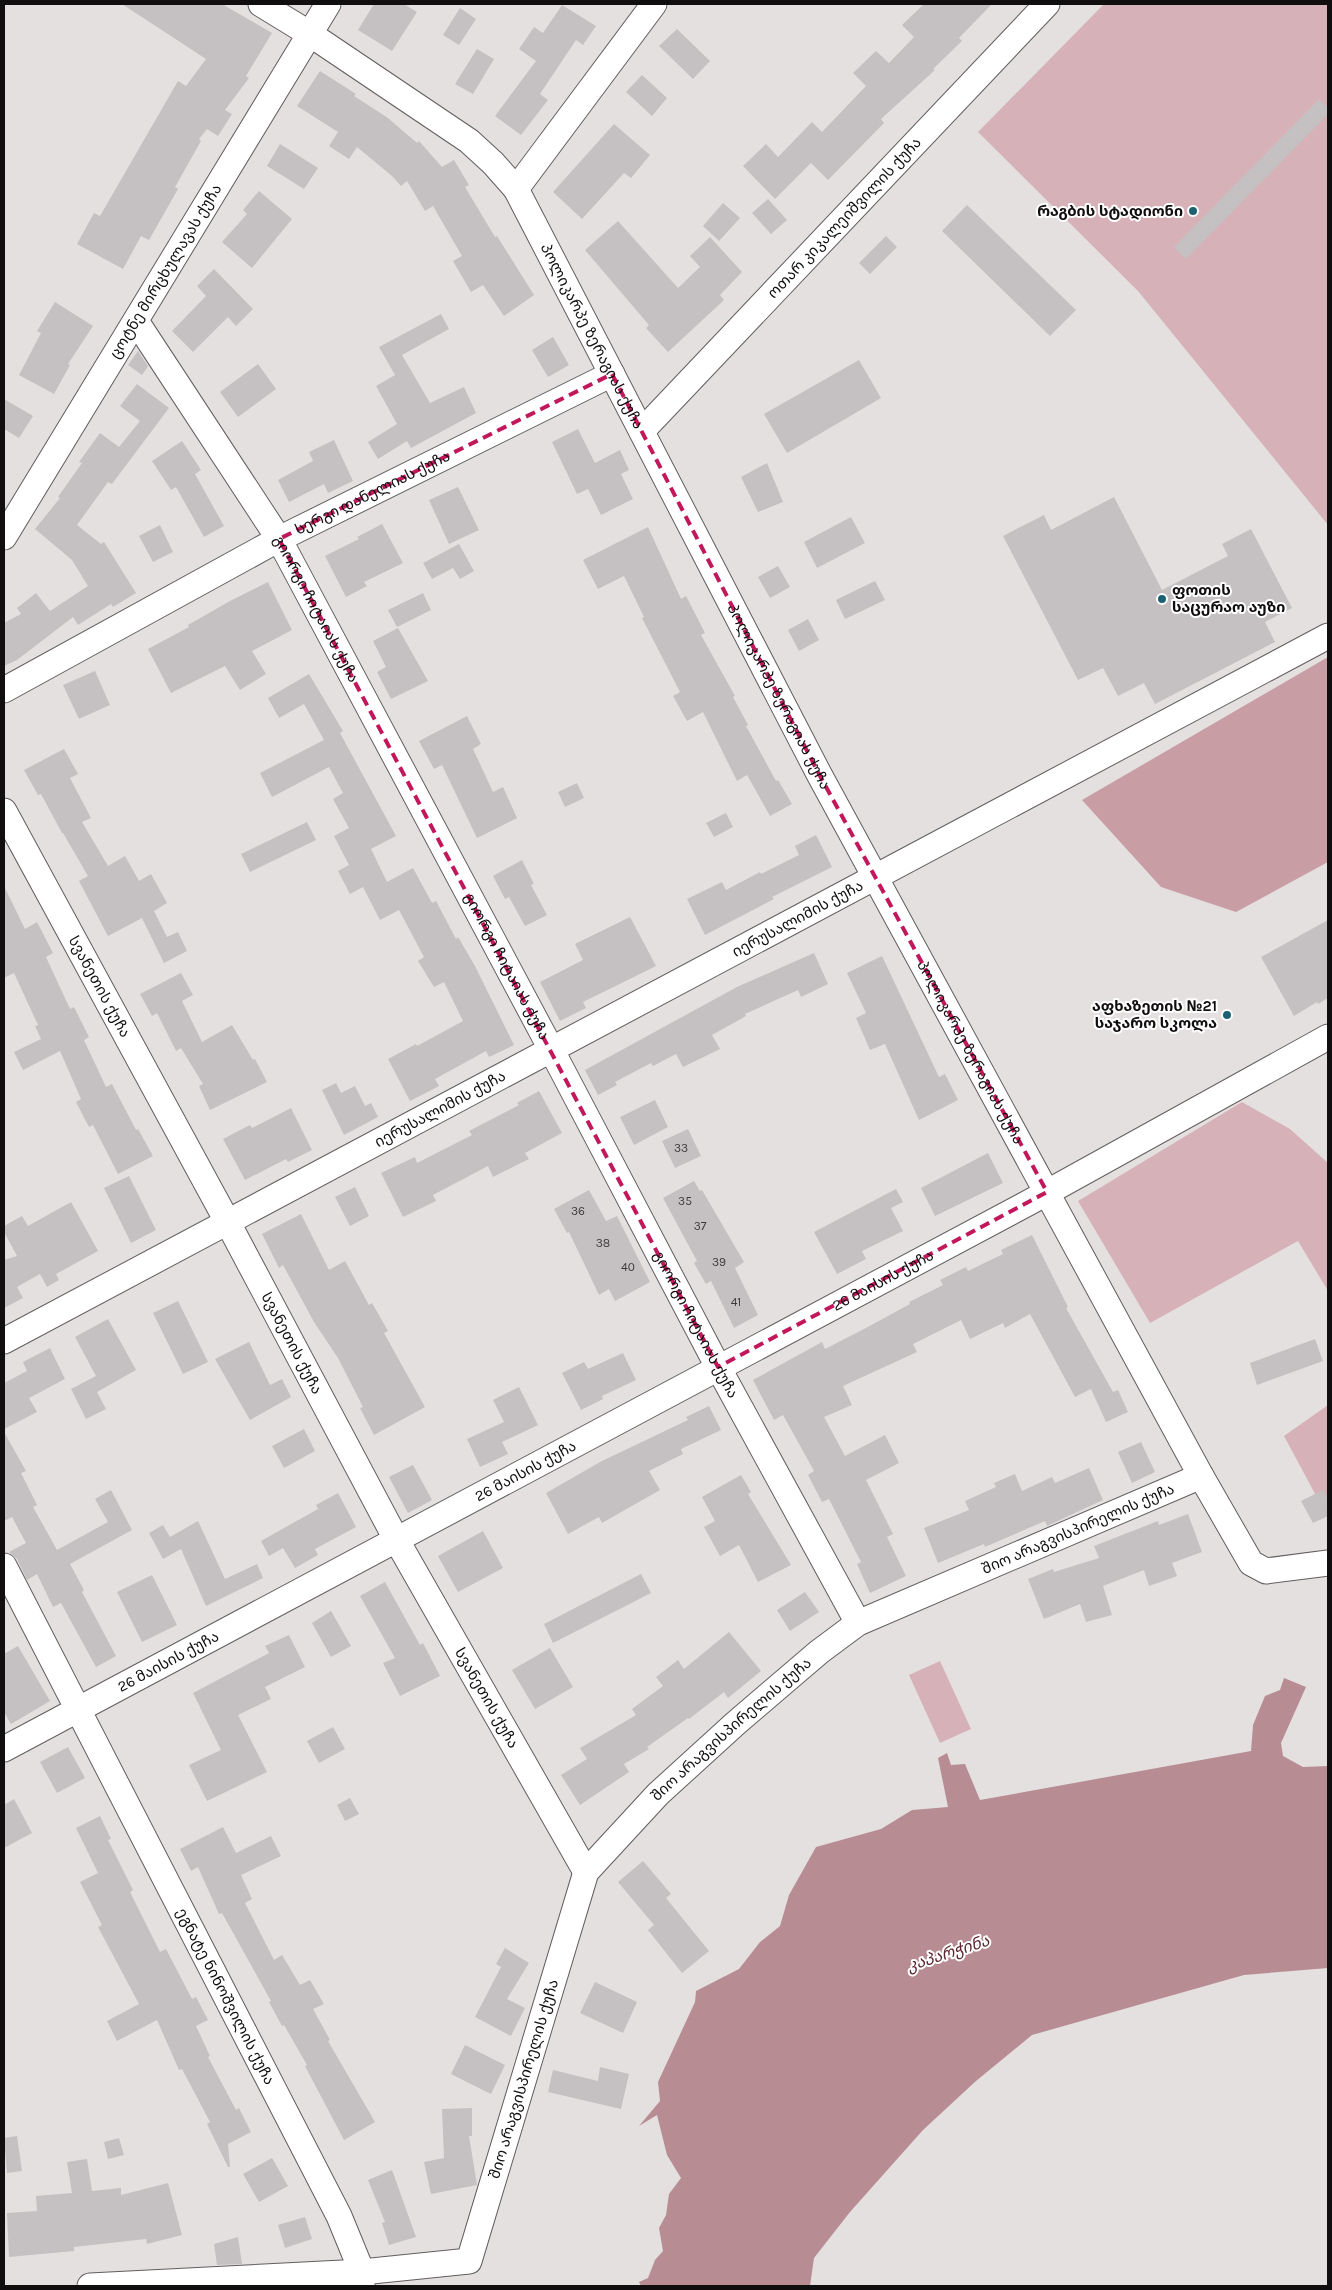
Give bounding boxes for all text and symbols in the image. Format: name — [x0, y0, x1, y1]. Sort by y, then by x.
street label: ოთარ კიკალეიშვილის ქუჩა — [764, 133, 925, 302]
street label: ცოტნე მირცხულავას ქუჩა — [106, 181, 225, 362]
place label: რაგბის სტადიონი — [1037, 202, 1183, 220]
marker: რაგბის სტადიონი — [1187, 205, 1199, 217]
street label: პოლიკარპე ზერაგიას ქუჩა — [537, 240, 648, 432]
street label: სერგი დანელიას ქუჩა — [292, 447, 453, 539]
street label: გიორგი ჩიტაიას ქუჩა — [270, 532, 363, 686]
place label: ფოთის საცურაო აუზი — [1172, 581, 1285, 616]
marker: ფოთის საცურაო აუზი — [1156, 593, 1168, 605]
street label: პოლიკარპე ზერაგიას ქუჩა — [723, 601, 835, 792]
street label: იერუსალიმის ქუჩა — [729, 876, 866, 961]
street label: გიორგი ჩიტაიას ქუჩა — [460, 890, 553, 1043]
street label: სვანეთის ქუჩა — [65, 933, 134, 1041]
street label: პოლიკარპე ზერაგიას ქუჩა — [913, 957, 1028, 1147]
place label: აფხაზეთის №21 საჯარო სკოლა — [1092, 997, 1217, 1032]
marker: აფხაზეთის №21 საჯარო სკოლა — [1221, 1009, 1233, 1021]
street label: იერუსალიმის ქუჩა — [371, 1067, 509, 1151]
house number: 33 — [674, 1141, 688, 1155]
house number: 35 — [678, 1194, 692, 1208]
house number: 36 — [571, 1204, 585, 1218]
house number: 37 — [694, 1219, 707, 1233]
house number: 38 — [596, 1236, 610, 1250]
street label: 26 მაისის ქუჩა — [829, 1246, 937, 1315]
street label: გიორგი ჩიტაიას ქუჩა — [650, 1248, 742, 1401]
house number: 39 — [712, 1255, 726, 1269]
house number: 40 — [621, 1260, 635, 1274]
street label: სვანეთის ქუჩა — [257, 1289, 326, 1397]
house number: 41 — [731, 1295, 741, 1309]
street label: 26 მაისის ქუჩა — [472, 1437, 579, 1505]
street label: შიო არაგვისპირელის ქუჩა — [979, 1480, 1177, 1578]
street label: 26 მაისის ქუჩა — [114, 1627, 222, 1696]
street label: სვანეთის ქუჩა — [451, 1645, 523, 1752]
street label: შიო არაგვისპირელის ქუჩა — [647, 1654, 815, 1805]
street label: ეგნატე ნინოშვილის ქუჩა — [173, 1905, 279, 2088]
water label: კაპარჭინა — [904, 1931, 992, 1975]
street label: შიო არაგვისპირელის ქუჩა — [485, 1977, 562, 2181]

